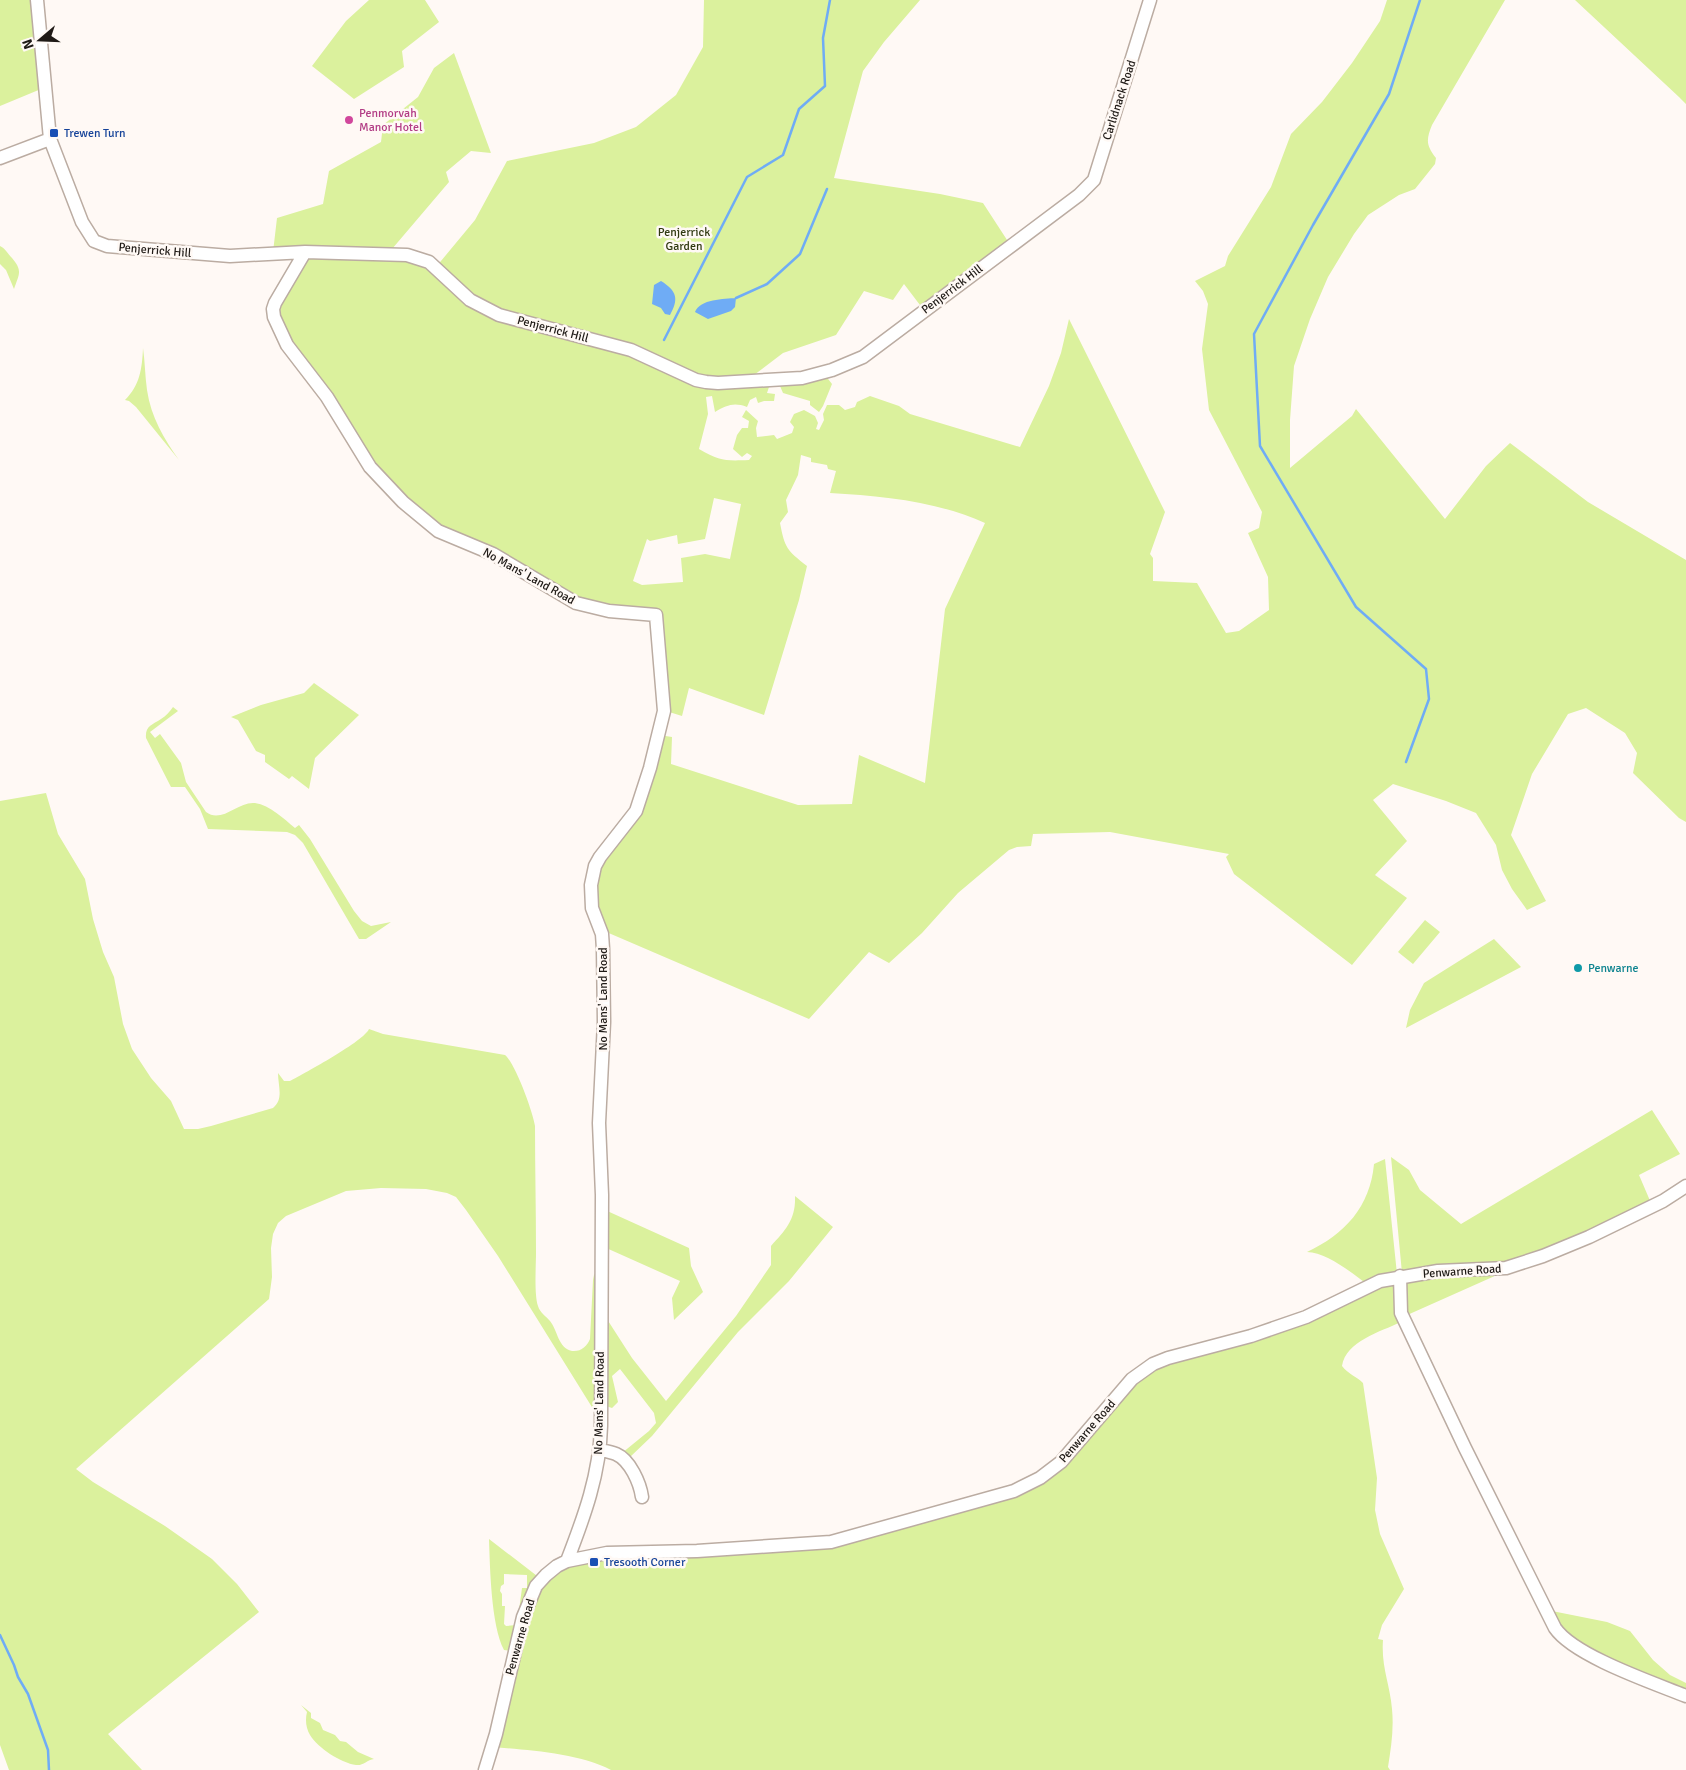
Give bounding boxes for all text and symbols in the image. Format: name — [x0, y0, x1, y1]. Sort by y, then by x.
north arrow — [15, 15, 65, 65]
text: N — [19, 37, 38, 51]
street label: Carlidnack Road — [1099, 58, 1139, 142]
place label: Penmorvah Manor Hotel — [359, 106, 423, 135]
marker: Penmorvah Manor Hotel — [343, 114, 355, 126]
place label: Trewen Turn — [64, 126, 126, 141]
marker: Trewen Turn — [48, 127, 60, 139]
park label: Penjerrick Garden — [658, 225, 710, 254]
street label: Penjerrick Hill — [118, 240, 193, 261]
street label: Penjerrick Hill — [919, 261, 986, 317]
street label: Penjerrick Hill — [516, 313, 591, 346]
street label: No Mans' Land Road — [480, 545, 578, 608]
street label: No Mans' Land Road — [596, 947, 611, 1051]
place label: Penwarne — [1588, 961, 1638, 976]
marker: Penwarne — [1572, 962, 1584, 974]
street label: Penwarne Road — [1422, 1261, 1502, 1282]
street label: No Mans' Land Road — [591, 1351, 608, 1455]
street label: Penwarne Road — [1056, 1397, 1119, 1466]
place label: Tresooth Corner — [604, 1555, 686, 1570]
marker: Tresooth Corner — [588, 1556, 600, 1568]
street label: Penwarne Road — [502, 1597, 539, 1677]

